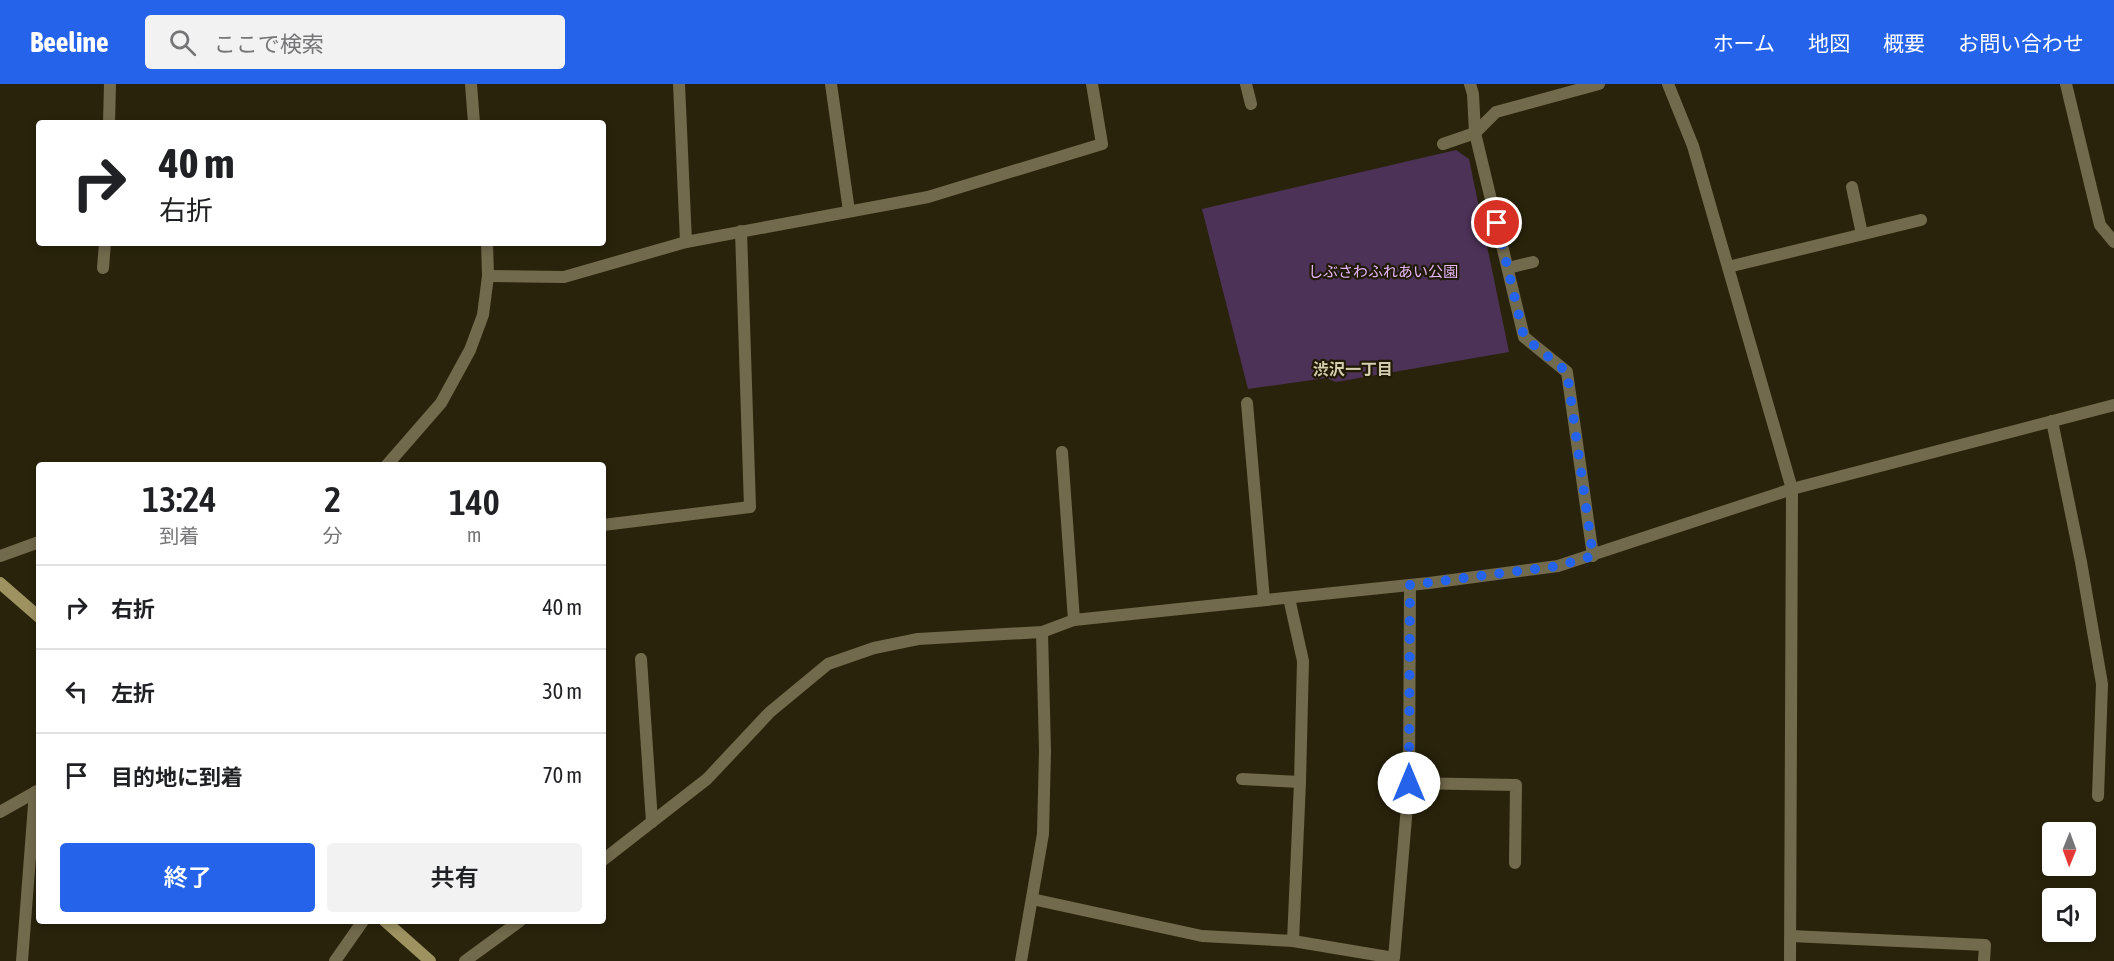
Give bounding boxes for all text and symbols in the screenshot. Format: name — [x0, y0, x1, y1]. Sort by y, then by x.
search box — [145, 15, 565, 69]
text: Beeline — [30, 26, 109, 58]
icon: search — [166, 26, 199, 59]
text: ここで検索 — [214, 31, 324, 57]
text: ホーム — [1713, 31, 1775, 55]
text: 地図 — [1808, 31, 1850, 55]
text: 概要 — [1883, 31, 1925, 55]
text: お問い合わせ — [1958, 31, 2084, 55]
text: 40 m — [159, 139, 234, 187]
icon: right — [60, 144, 138, 222]
text: 右折 — [159, 195, 213, 226]
pin — [1471, 197, 1522, 248]
icon: arrive — [1480, 206, 1513, 239]
park label: しぶさわふれあい公園 — [1308, 263, 1458, 280]
district label: 渋沢一丁目 — [1313, 360, 1393, 378]
text: 13:24 — [142, 478, 216, 520]
text: 2 — [324, 478, 341, 520]
text: 140 — [449, 481, 500, 523]
text: m — [467, 523, 482, 546]
text: 到着 — [159, 524, 199, 547]
text: 分 — [323, 524, 343, 547]
icon: right — [60, 591, 93, 624]
text: 40 m — [542, 594, 582, 620]
text: 右折 — [111, 596, 155, 622]
icon: left — [60, 675, 93, 708]
text: 30 m — [542, 678, 582, 704]
text: 左折 — [111, 680, 155, 706]
position arrow — [1377, 751, 1441, 815]
icon: arrive — [60, 759, 93, 792]
text: 70 m — [542, 762, 582, 788]
text: 目的地に到着 — [111, 764, 243, 790]
north arrow — [2042, 822, 2096, 876]
map controls — [2042, 822, 2096, 942]
button: 終了 — [60, 843, 315, 912]
button: 共有 — [327, 843, 582, 912]
button: sound — [2042, 888, 2096, 942]

